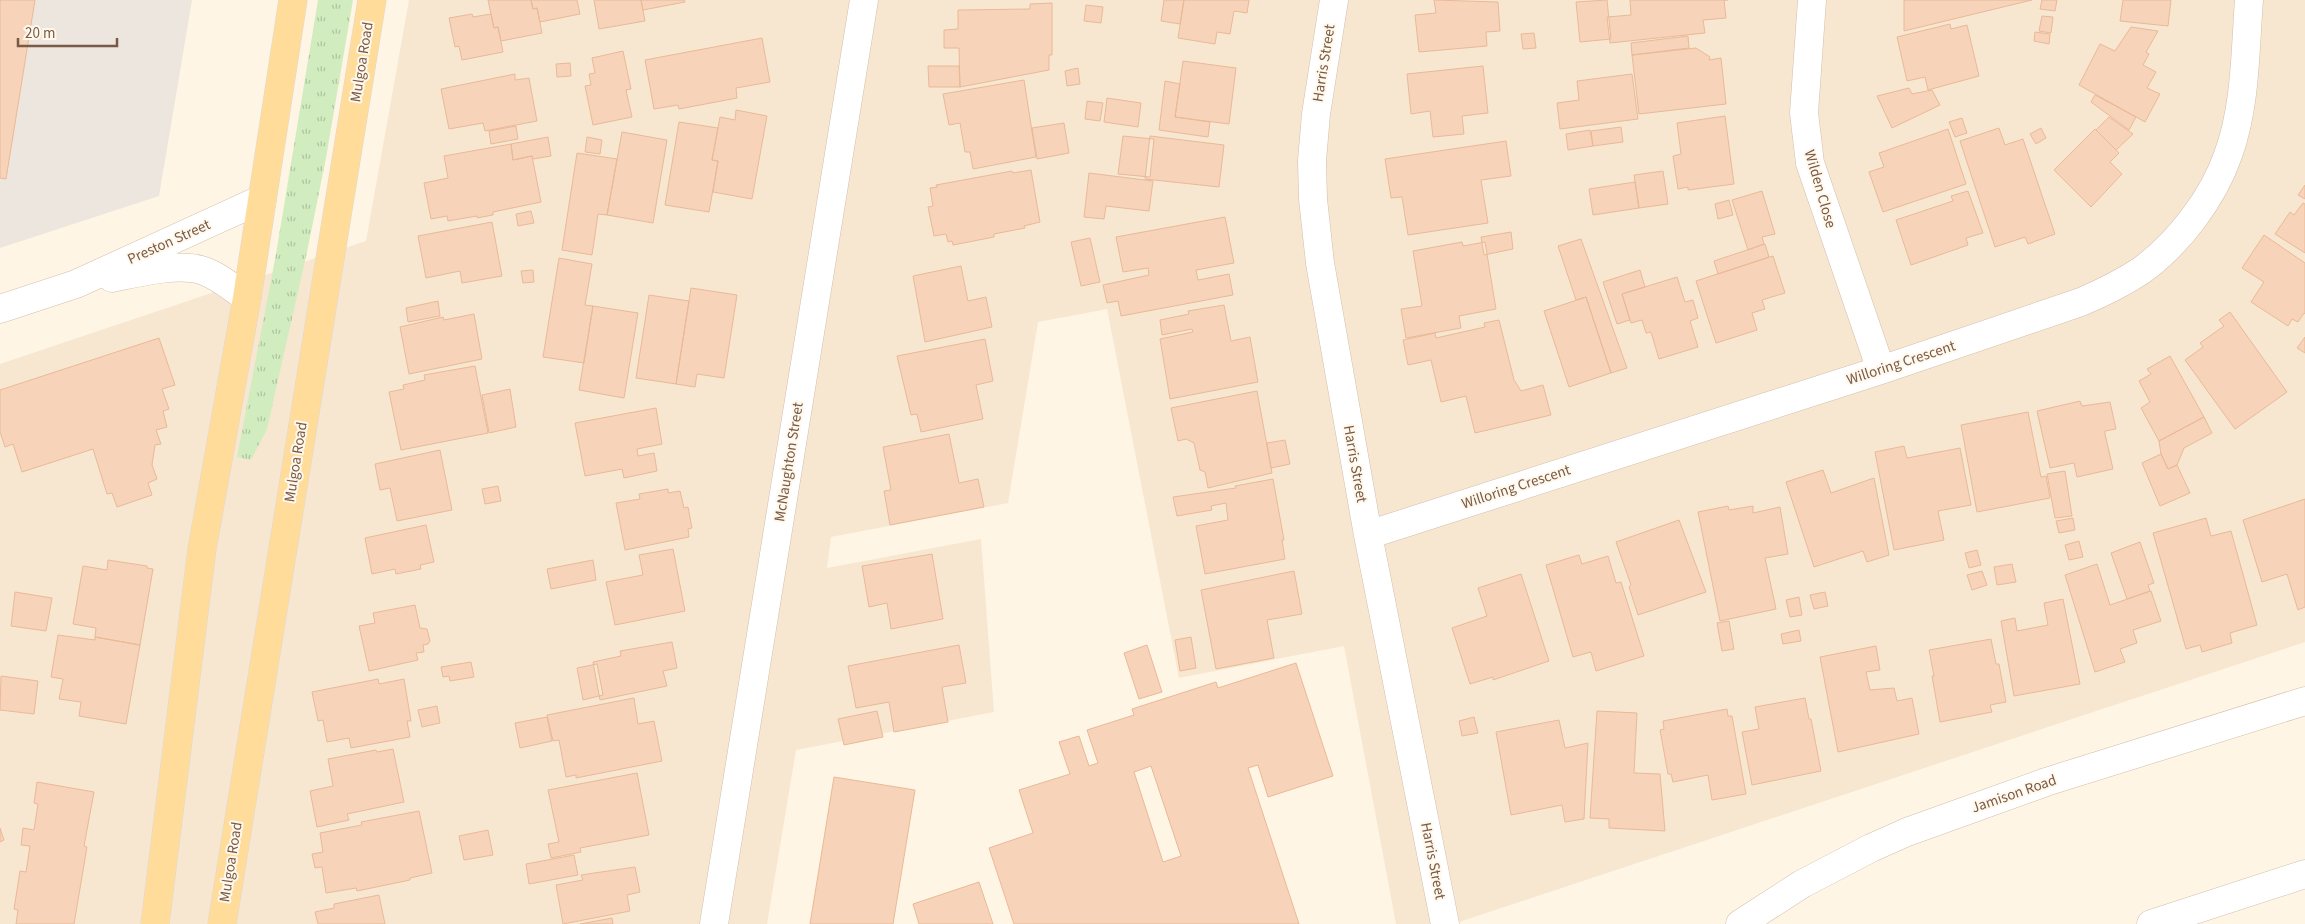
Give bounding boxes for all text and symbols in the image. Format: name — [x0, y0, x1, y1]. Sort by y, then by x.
scale bar — [18, 15, 116, 47]
street label: Mulgoa Road — [345, 20, 379, 104]
text: 20 m — [25, 23, 55, 44]
street label: Harris Street — [1308, 23, 1340, 103]
street label: Wilden Close — [1799, 147, 1841, 231]
street label: Preston Street — [124, 214, 214, 270]
street label: Willoring Crescent — [1844, 335, 1958, 391]
street label: McNaughton Street — [769, 401, 809, 523]
street label: Mulgoa Road — [279, 420, 313, 504]
street label: Harris Street — [1338, 424, 1372, 504]
street label: Willoring Crescent — [1459, 459, 1573, 515]
street label: Jamison Road — [1969, 770, 2059, 818]
street label: Mulgoa Road — [214, 820, 248, 904]
street label: Harris Street — [1415, 821, 1451, 901]

